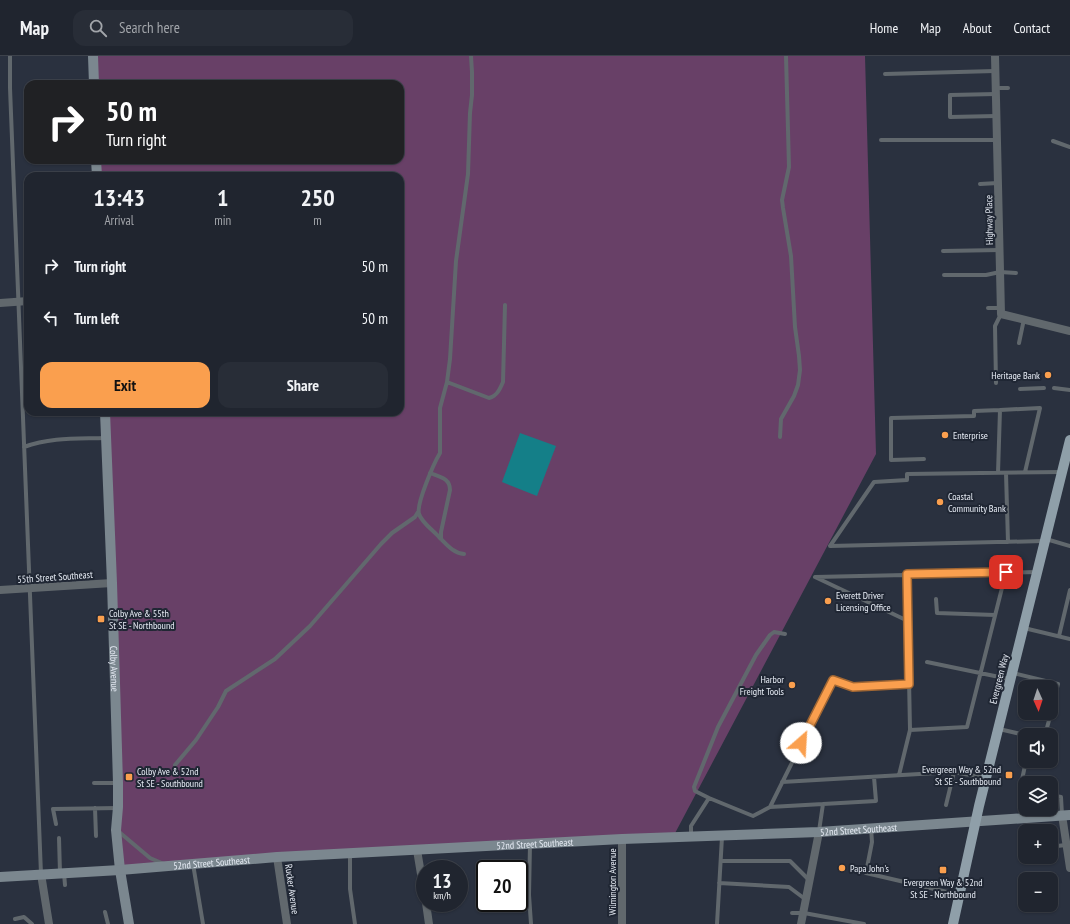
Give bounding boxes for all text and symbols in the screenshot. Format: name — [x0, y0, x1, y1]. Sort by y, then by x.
search box — [73, 10, 353, 46]
text: Map — [20, 16, 49, 40]
icon: search — [87, 17, 109, 39]
text: Search here — [119, 18, 180, 37]
text: Home — [870, 19, 898, 37]
text: Map — [920, 19, 941, 37]
text: About — [963, 19, 992, 37]
text: Contact — [1014, 19, 1050, 37]
text: 50 m — [106, 92, 157, 129]
icon: right — [40, 96, 92, 148]
text: Turn right — [106, 128, 166, 151]
text: 13:43 — [93, 182, 145, 213]
text: 1 — [217, 182, 228, 213]
text: 250 — [300, 182, 335, 213]
street label: Highway Place — [982, 195, 996, 245]
text: Arrival — [104, 212, 134, 229]
text: min — [214, 212, 231, 229]
text: m — [313, 212, 322, 229]
icon: right — [40, 255, 62, 277]
text: Turn right — [74, 257, 126, 276]
text: 50 m — [362, 257, 388, 276]
icon: left — [40, 307, 62, 329]
text: Turn left — [74, 309, 119, 328]
text: 50 m — [362, 309, 388, 328]
button: Exit — [40, 362, 210, 408]
button: Share — [218, 362, 388, 408]
place label: Heritage Bank — [991, 369, 1040, 382]
marker: Heritage Bank — [1043, 370, 1053, 380]
place label: Enterprise — [953, 429, 988, 442]
marker: Enterprise — [940, 430, 950, 440]
place label: Coastal Community Bank — [948, 490, 1006, 515]
marker: Coastal Community Bank — [935, 497, 945, 507]
pin — [989, 555, 1023, 589]
icon: arrive — [995, 561, 1017, 583]
street label: 55th Street Southeast — [17, 568, 93, 586]
place label: Everett Driver Licensing Office — [836, 589, 891, 614]
marker: Everett Driver Licensing Office — [823, 596, 833, 606]
place label: Colby Ave & 55th St SE - Northbound — [109, 607, 175, 632]
marker: Colby Ave & 55th St SE - Northbound — [96, 614, 106, 624]
street label: Colby Avenue — [107, 646, 122, 692]
street label: Evergreen Way — [987, 653, 1012, 705]
place label: Harbor Freight Tools — [740, 673, 785, 698]
marker: Harbor Freight Tools — [787, 680, 797, 690]
north arrow — [1018, 680, 1058, 720]
map controls — [1018, 680, 1058, 912]
position arrow — [780, 722, 822, 764]
button: sound — [1018, 728, 1058, 768]
place label: Evergreen Way & 52nd St SE - Southbound — [922, 763, 1001, 788]
place label: Colby Ave & 52nd St SE - Southbound — [137, 765, 203, 790]
marker: Evergreen Way & 52nd St SE - Southbound — [1004, 770, 1014, 780]
marker: Colby Ave & 52nd St SE - Southbound — [124, 772, 134, 782]
button: layers — [1018, 776, 1058, 816]
street label: 52nd Street Southeast — [820, 820, 898, 838]
button: + — [1018, 824, 1058, 864]
street label: 52nd Street Southeast — [496, 835, 574, 852]
street label: Wilmington Avenue — [606, 848, 619, 916]
street label: 52nd Street Southeast — [173, 853, 251, 872]
speed limit sign: 20 — [476, 860, 528, 912]
place label: Papa John's — [850, 862, 890, 875]
street label: Rucker Avenue — [282, 863, 302, 915]
marker: Papa John's — [837, 863, 847, 873]
marker: Evergreen Way & 52nd St SE - Northbound — [938, 865, 948, 875]
text: 13 — [432, 868, 452, 894]
button: − — [1018, 872, 1058, 912]
place label: Evergreen Way & 52nd St SE - Northbound — [904, 876, 983, 901]
text: km/h — [433, 889, 451, 902]

